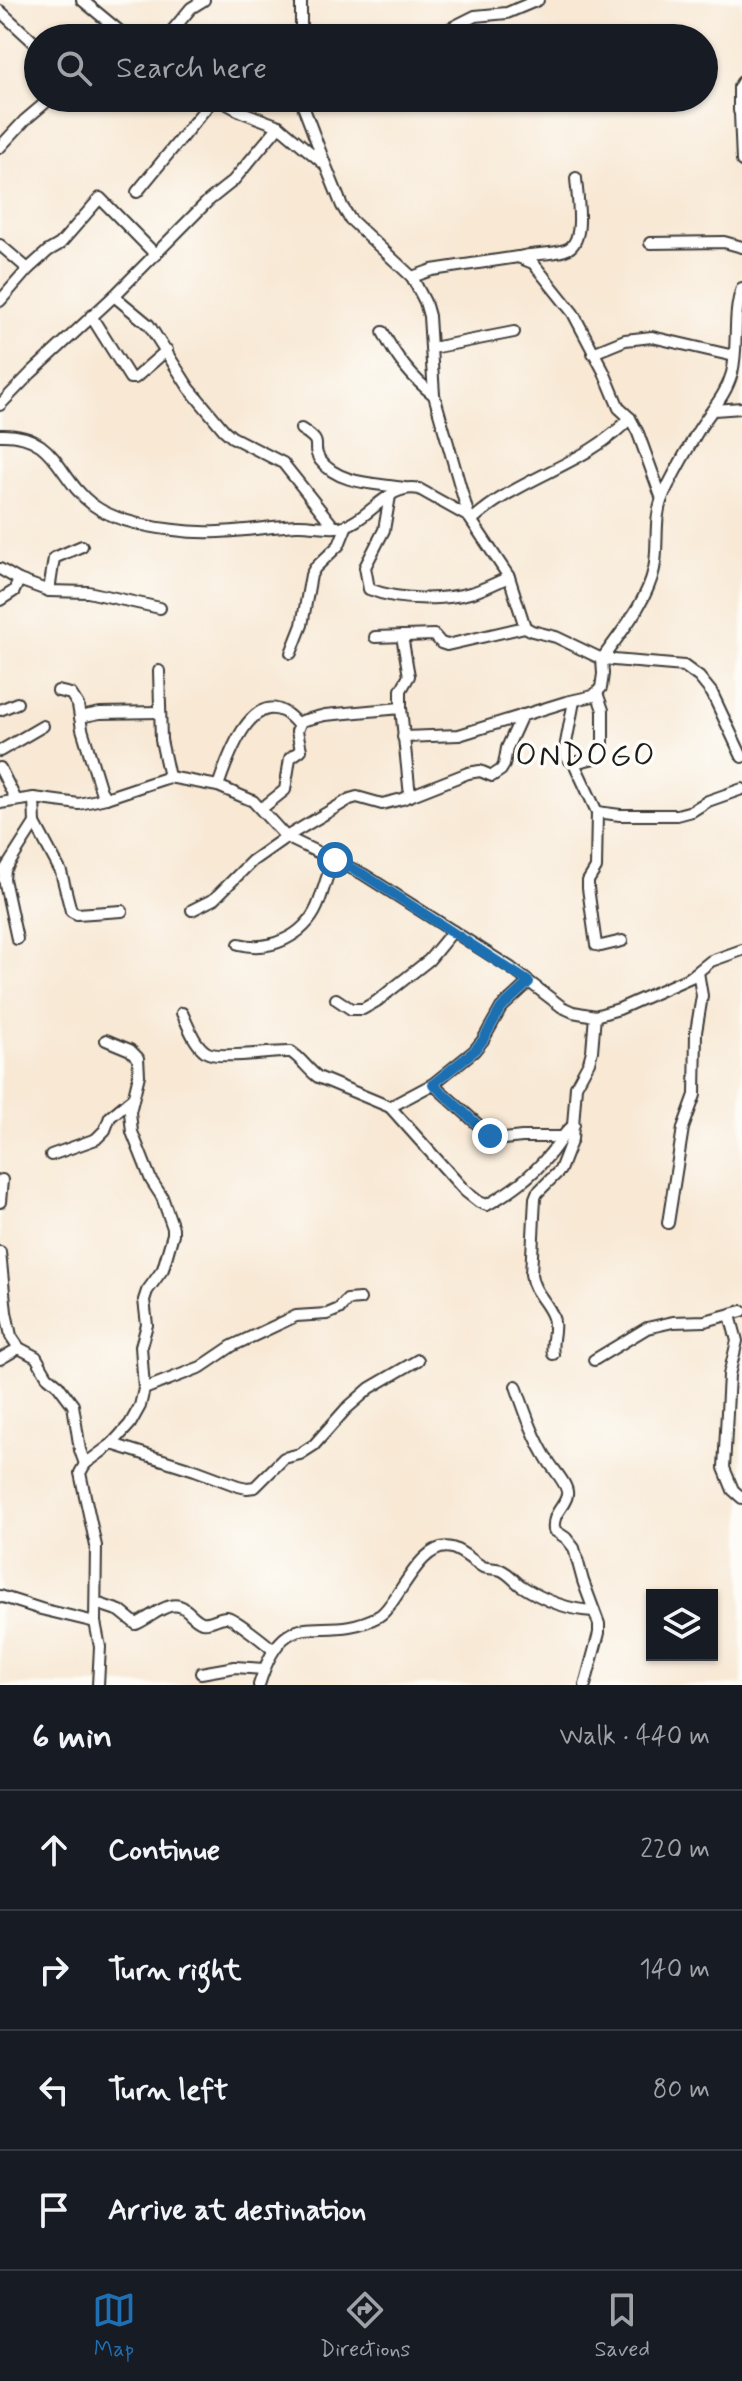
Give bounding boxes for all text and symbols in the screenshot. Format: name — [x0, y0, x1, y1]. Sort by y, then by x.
search box — [24, 24, 718, 112]
icon: search — [52, 46, 96, 90]
text: Search here — [116, 49, 267, 88]
district label: ONDOGO — [515, 735, 657, 777]
route start — [317, 842, 353, 878]
route end — [472, 1118, 508, 1154]
map controls — [646, 1589, 718, 1661]
button: layers — [646, 1589, 718, 1661]
text: 6 min — [32, 1715, 112, 1760]
text: Walk · 440 m — [560, 1720, 710, 1754]
icon: ahead — [32, 1828, 76, 1872]
text: Continue — [108, 1831, 220, 1870]
text: 220 m — [640, 1833, 710, 1867]
icon: right — [32, 1948, 76, 1992]
text: Turn right — [108, 1951, 241, 1990]
text: 140 m — [639, 1953, 710, 1987]
icon: left — [32, 2068, 76, 2112]
text: Turn left — [108, 2071, 228, 2110]
text: 80 m — [653, 2073, 710, 2107]
icon: arrive — [32, 2188, 76, 2232]
text: Arrive at destination — [108, 2191, 366, 2230]
tab: Map — [92, 2288, 136, 2364]
tab: Directions — [320, 2288, 410, 2364]
tab: Saved — [594, 2288, 650, 2364]

